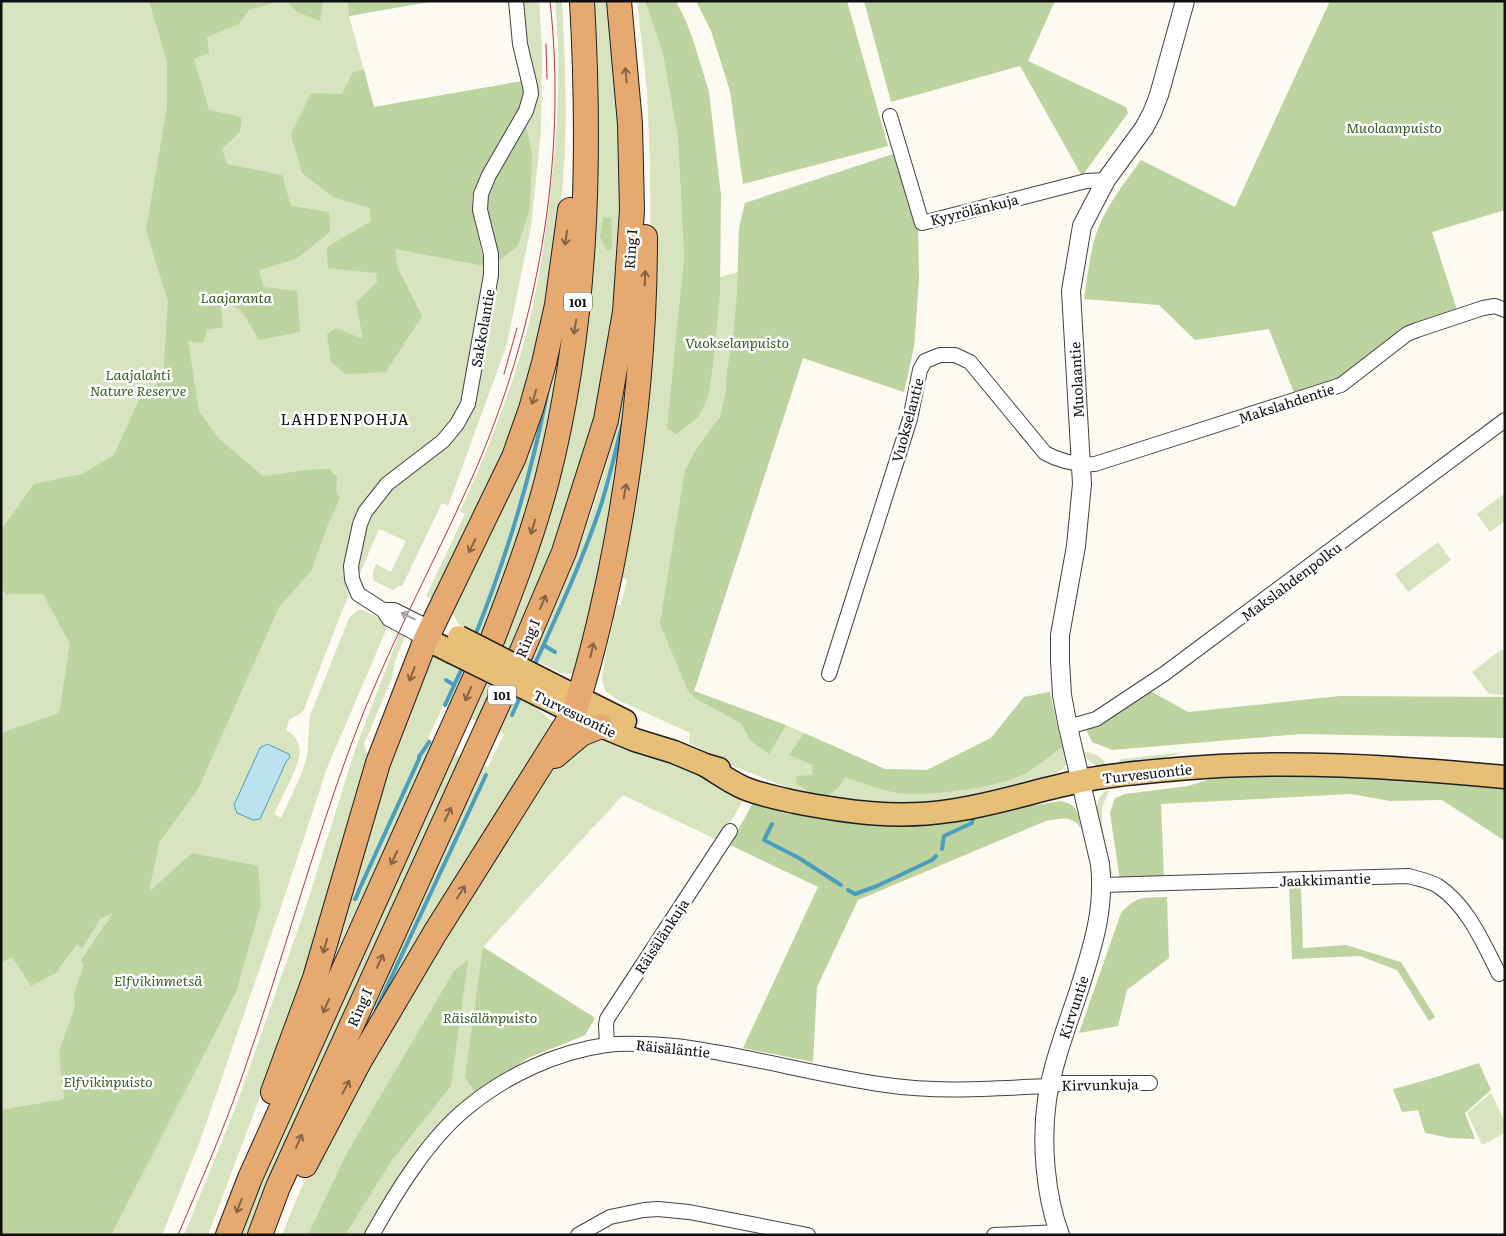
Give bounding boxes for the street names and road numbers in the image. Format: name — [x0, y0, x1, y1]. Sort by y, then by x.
street label: Kyyrölänkuja — [928, 188, 1021, 230]
street label: Ring I — [619, 228, 641, 270]
street label: Sakkolantie — [465, 287, 499, 369]
road number: 101 — [564, 292, 592, 312]
street label: Muolaantie — [1064, 341, 1088, 419]
street label: Vuokselantie — [886, 376, 928, 464]
street label: Makslahdentie — [1236, 378, 1336, 428]
street label: Makslahdenpolku — [1237, 537, 1345, 625]
street label: Ring I — [510, 615, 544, 661]
street label: Turvesuontie — [530, 684, 620, 742]
road number: 101 — [488, 686, 516, 704]
street label: Turvesuontie — [1101, 758, 1193, 788]
street label: Jaakkimantie — [1279, 867, 1371, 891]
street label: Räisälänkuja — [629, 894, 693, 978]
street label: Kirvuntie — [1053, 973, 1093, 1041]
street label: Ring I — [342, 984, 376, 1030]
street label: Räisäläntie — [635, 1034, 711, 1062]
street label: Kirvunkuja — [1061, 1073, 1139, 1095]

